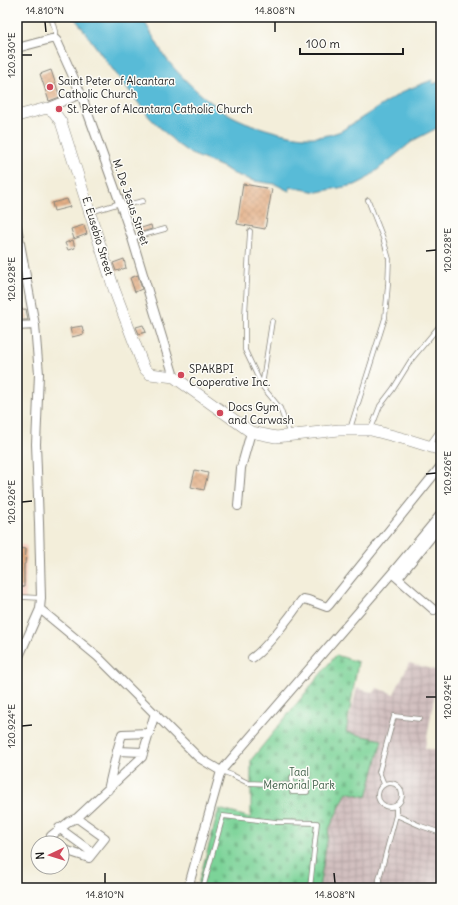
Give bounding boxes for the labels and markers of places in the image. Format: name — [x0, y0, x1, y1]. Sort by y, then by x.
place label: Saint Peter of Alcantara Catholic Church — [58, 74, 175, 101]
marker: Saint Peter of Alcantara Catholic Church — [45, 82, 55, 92]
place label: St. Peter of Alcantara Catholic Church — [67, 102, 253, 116]
marker: St. Peter of Alcantara Catholic Church — [54, 104, 64, 114]
place label: SPAKBPI Cooperative Inc. — [189, 362, 270, 389]
marker: SPAKBPI Cooperative Inc. — [176, 370, 186, 380]
place label: Docs Gym and Carwash — [228, 400, 294, 427]
marker: Docs Gym and Carwash — [215, 408, 225, 418]

